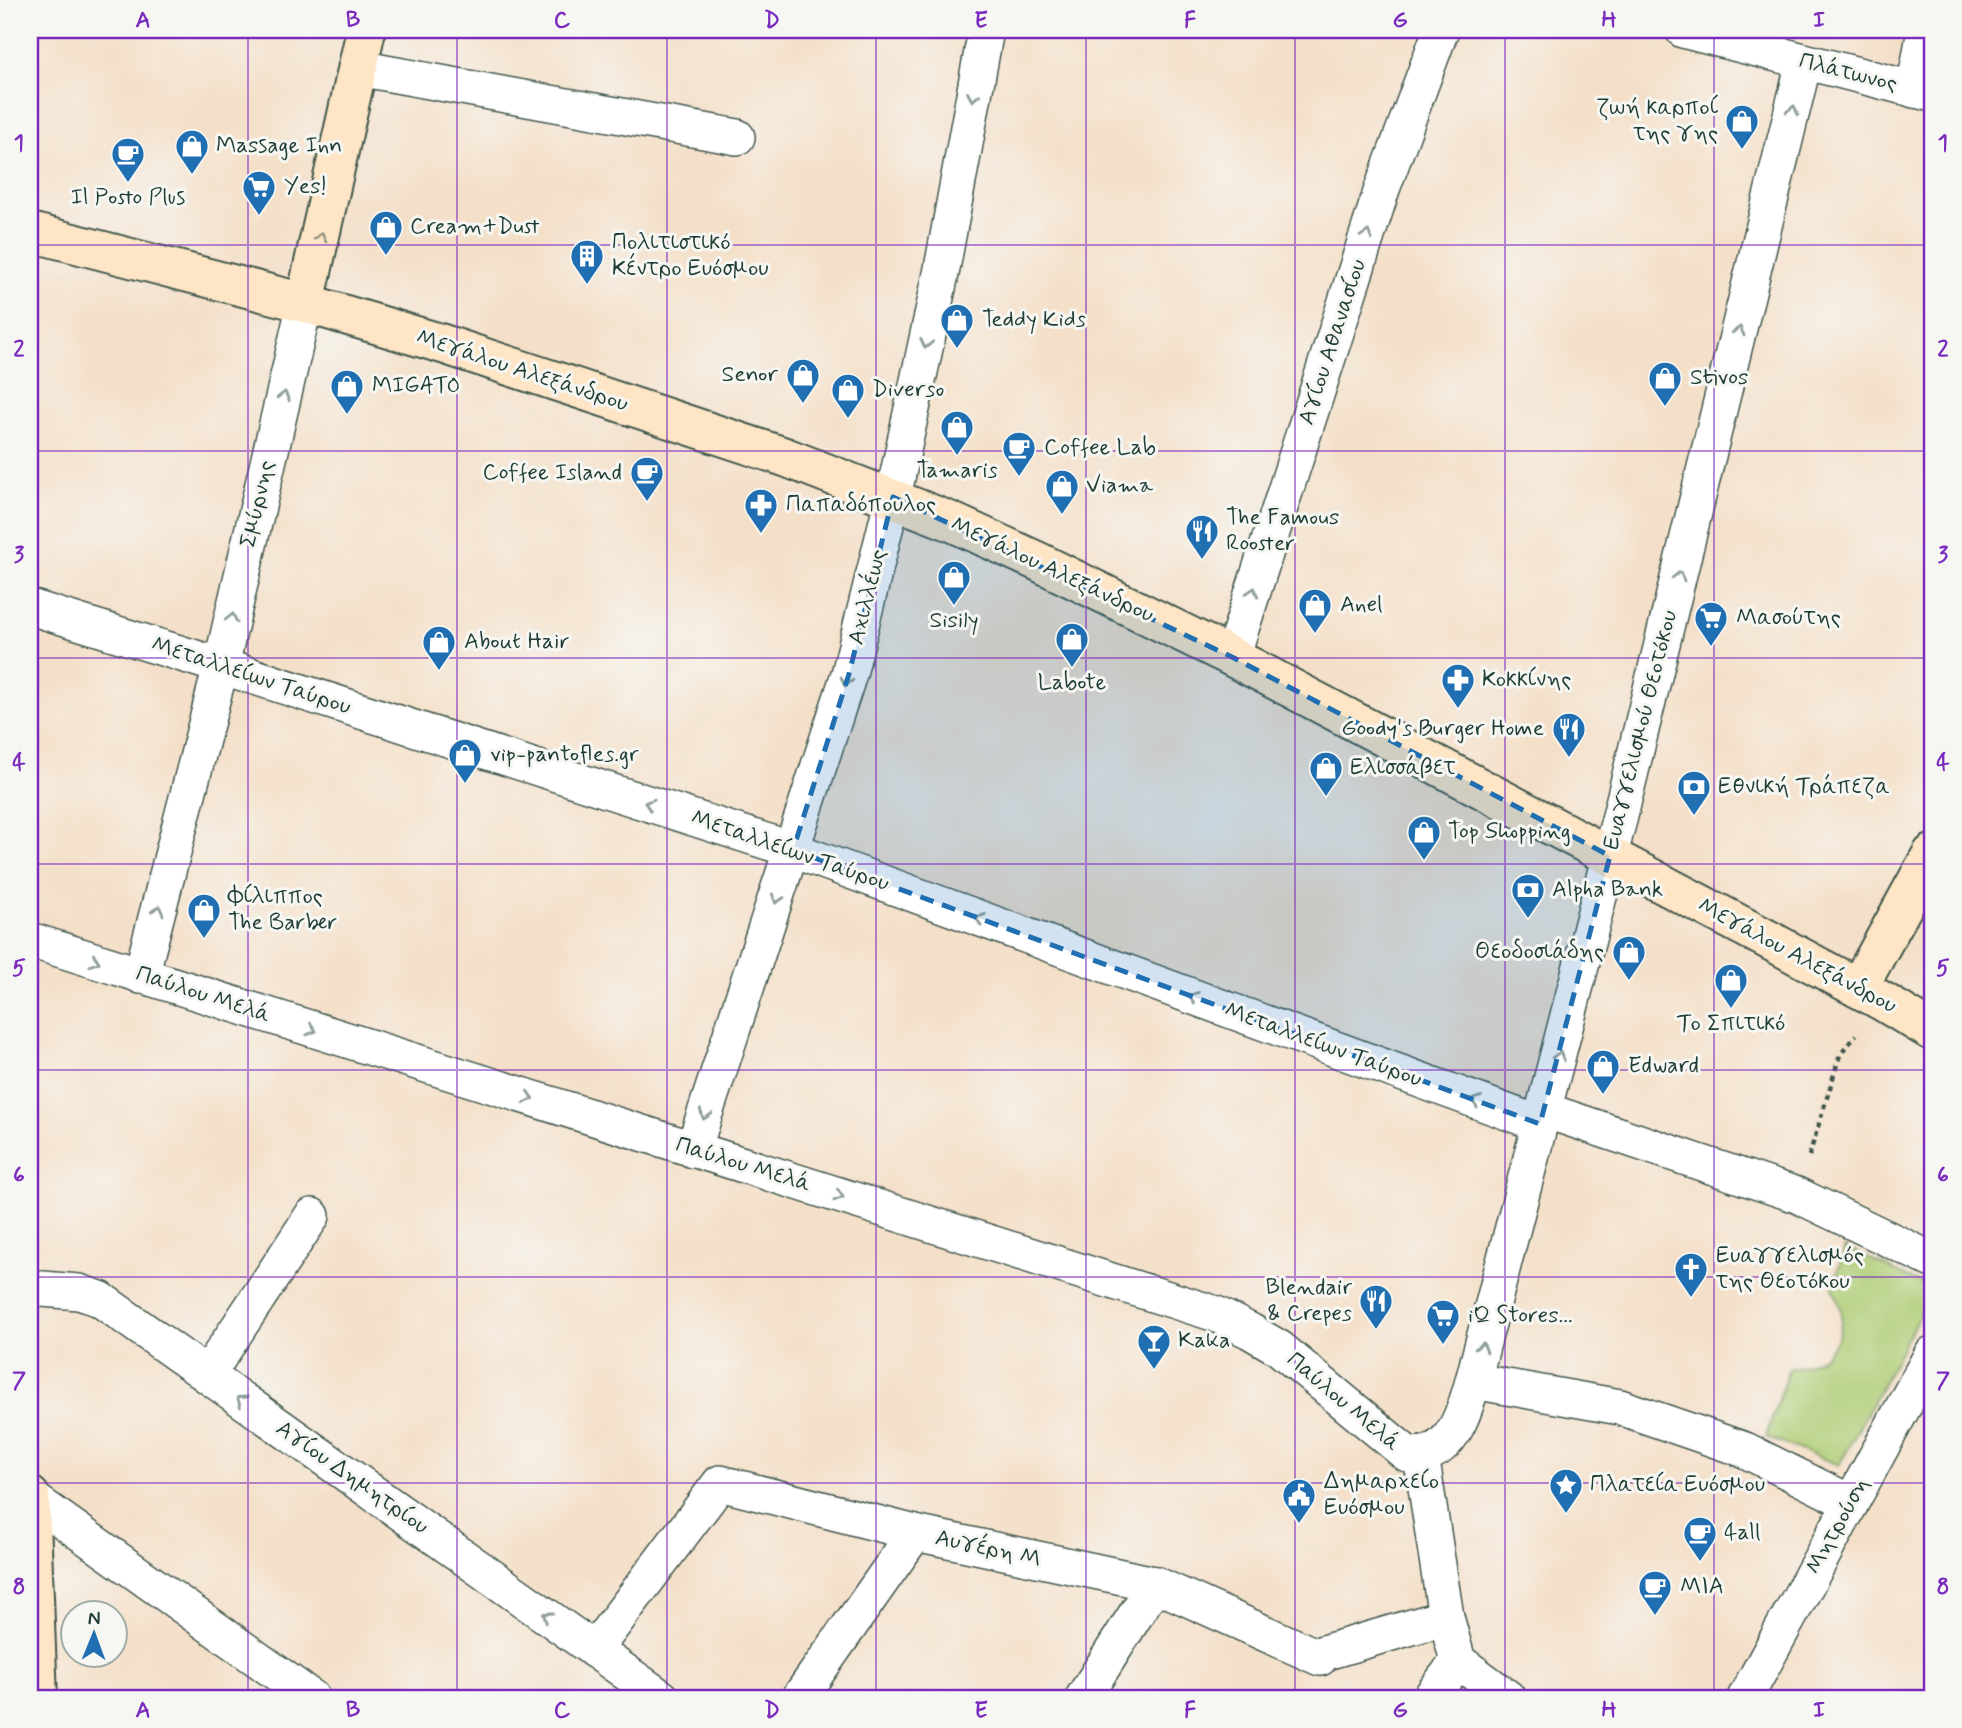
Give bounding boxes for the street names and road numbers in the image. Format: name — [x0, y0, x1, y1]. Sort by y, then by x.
street label: Πλάτωνος — [1796, 46, 1900, 100]
street label: Αγίου Αθανασίου — [1292, 255, 1374, 429]
street label: Μεγάλου Αλεξάνδρου — [412, 323, 632, 419]
street label: Σμύρνης — [233, 458, 283, 550]
street label: Μεγάλου Αλεξάνδρου — [945, 510, 1159, 630]
street label: Αχιλλέως — [840, 546, 894, 648]
street label: Ευαγγελισμού Θεοτόκου — [1597, 607, 1685, 853]
street label: Μεταλλείων Ταύρου — [147, 630, 355, 722]
street label: Μεταλλείων Ταύρου — [687, 803, 893, 899]
street label: Μεγάλου Αλεξάνδρου — [1692, 891, 1902, 1021]
street label: Παύλου Μελά — [132, 959, 274, 1031]
street label: Μεταλλείων Ταύρου — [1220, 995, 1426, 1095]
street label: Παύλου Μελά — [672, 1130, 814, 1200]
street label: Παύλου Μελά — [1280, 1346, 1406, 1458]
street label: Αγίου Δημητρίου — [270, 1414, 434, 1542]
street label: Μητρούση — [1799, 1472, 1877, 1580]
street label: Αυγέρη Μ — [932, 1521, 1044, 1575]

